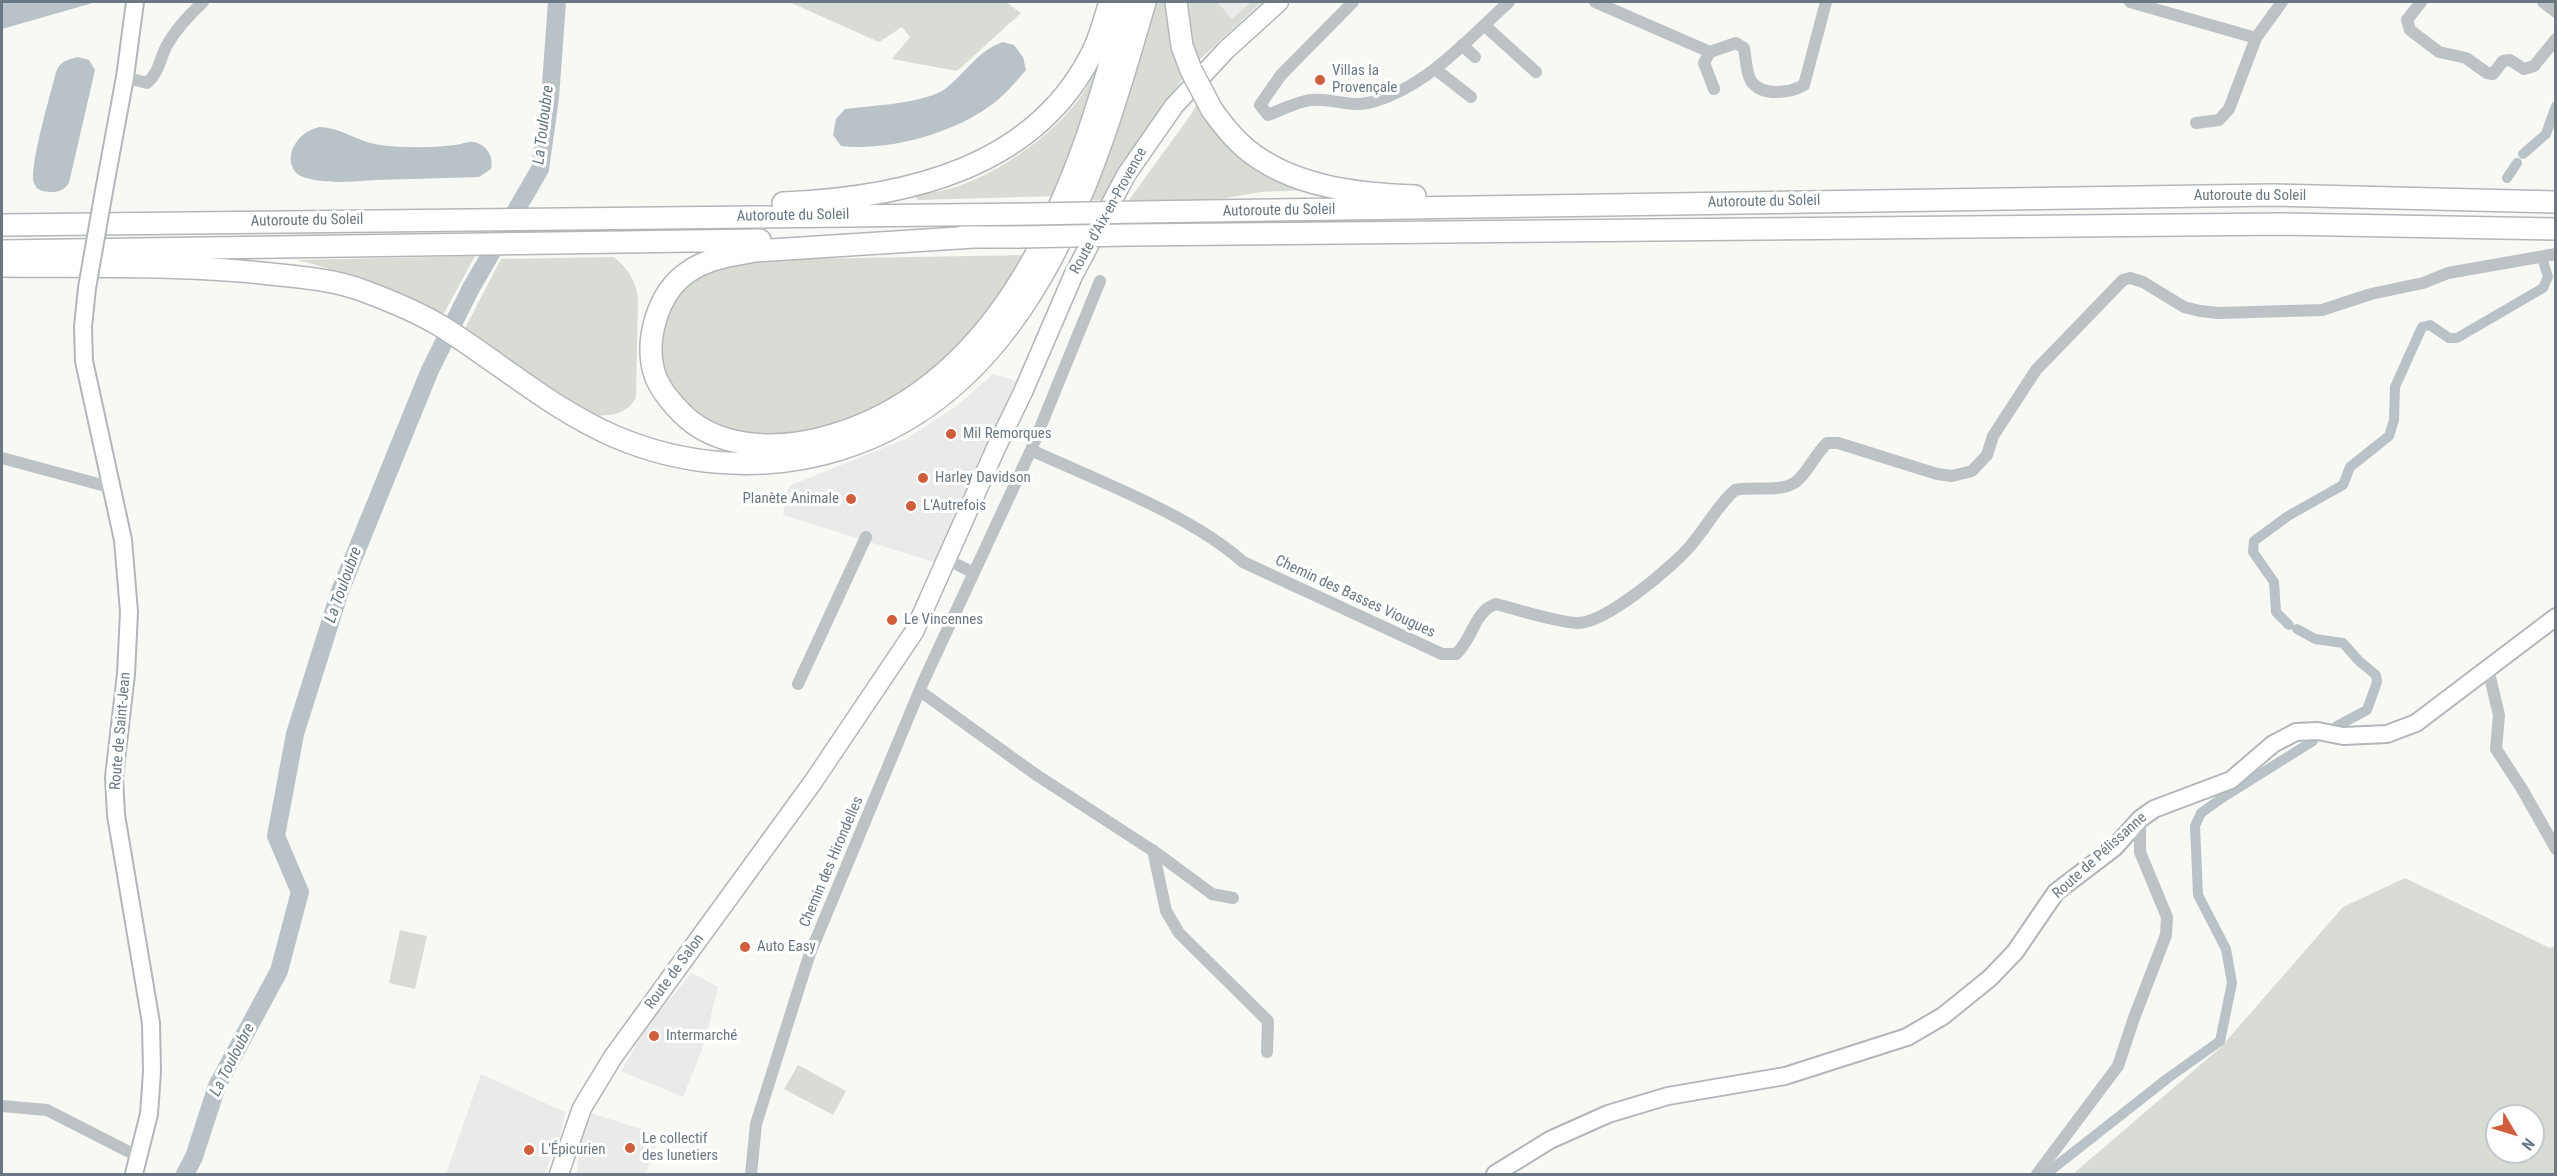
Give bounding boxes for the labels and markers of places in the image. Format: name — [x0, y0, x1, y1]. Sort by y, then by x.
place label: Villas la Provençale — [1332, 62, 1397, 97]
marker: Villas la Provençale — [1313, 73, 1327, 87]
place label: Mil Remorques — [963, 425, 1052, 443]
marker: Mil Remorques — [944, 427, 958, 441]
place label: Harley Davidson — [935, 469, 1031, 487]
marker: Harley Davidson — [916, 471, 930, 485]
place label: Planète Animale — [743, 490, 839, 508]
marker: Planète Animale — [844, 492, 858, 506]
place label: L'Autrefois — [923, 497, 986, 515]
marker: L'Autrefois — [904, 499, 918, 513]
place label: Le Vincennes — [904, 611, 983, 629]
marker: Le Vincennes — [885, 613, 899, 627]
place label: Auto Easy — [757, 938, 816, 956]
marker: Auto Easy — [738, 940, 752, 954]
place label: Intermarché — [666, 1027, 737, 1045]
marker: Intermarché — [647, 1029, 661, 1043]
place label: Le collectif des lunetiers — [642, 1130, 718, 1165]
place label: L'Épicurien — [541, 1141, 606, 1159]
marker: Le collectif des lunetiers — [623, 1141, 637, 1155]
marker: L'Épicurien — [522, 1143, 536, 1157]

